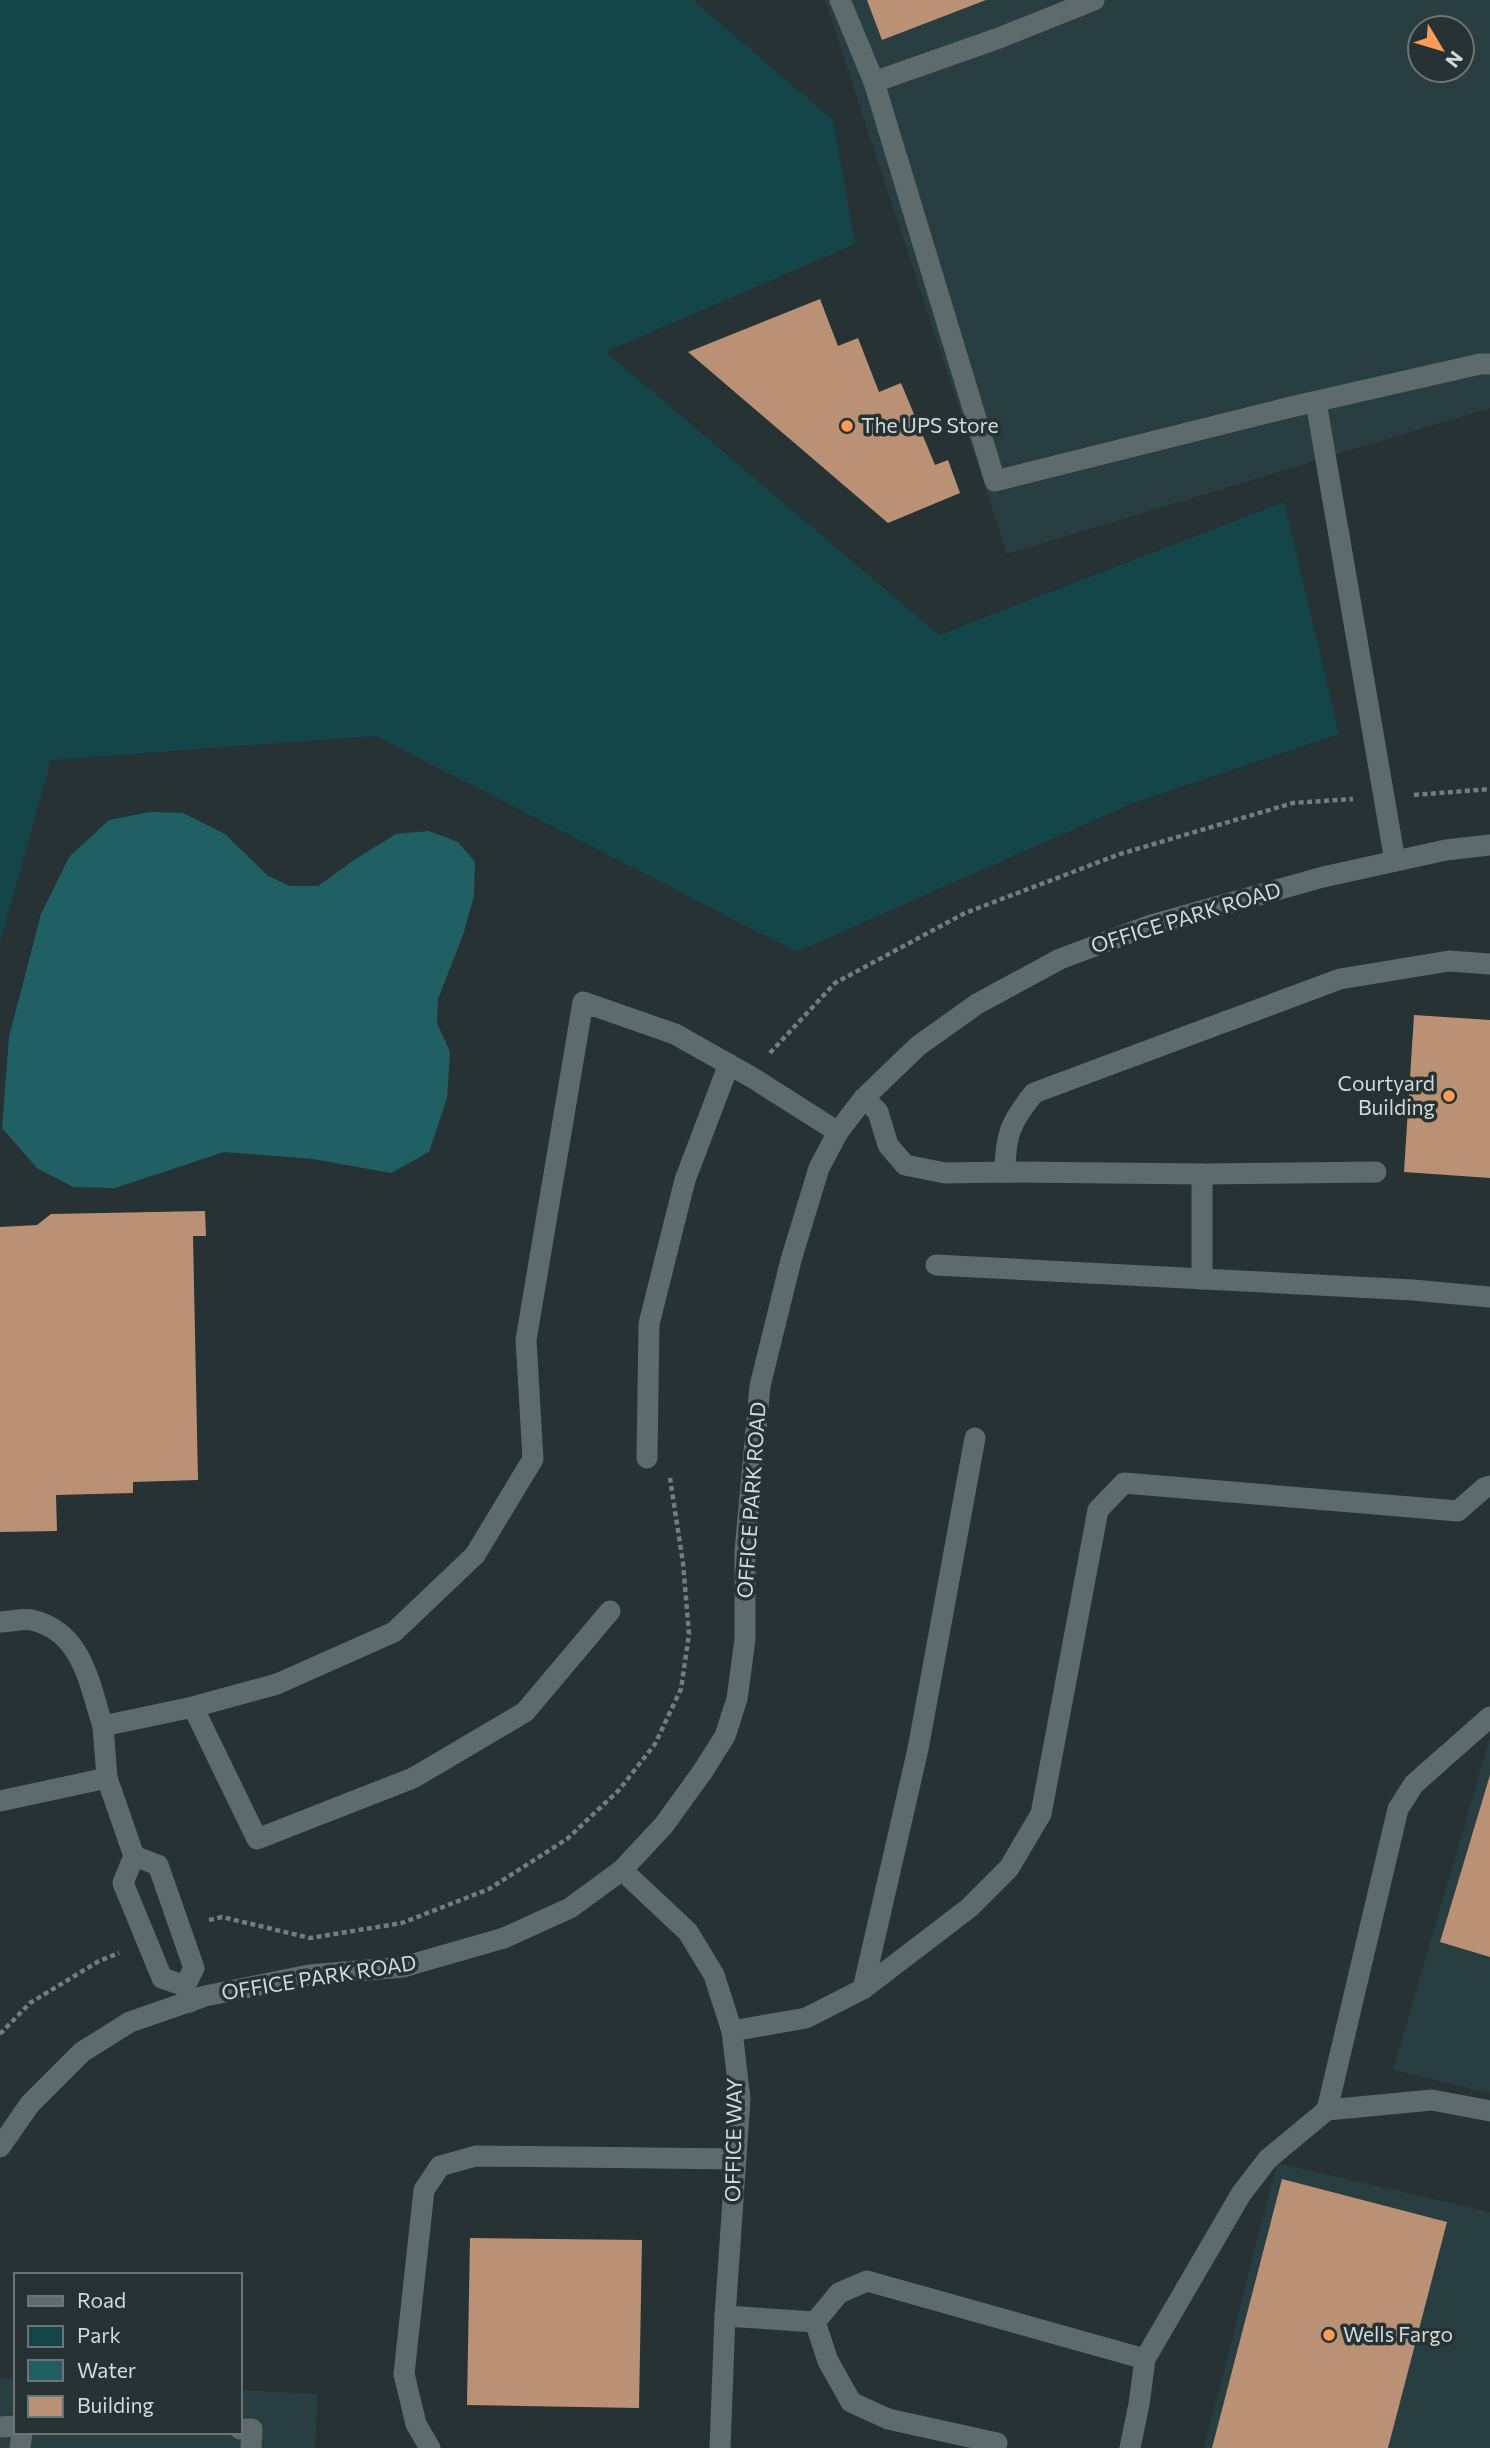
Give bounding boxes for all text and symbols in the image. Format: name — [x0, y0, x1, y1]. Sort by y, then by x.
north arrow — [1406, 14, 1476, 84]
text: N — [1441, 47, 1468, 72]
place label: The UPS Store — [861, 412, 999, 437]
marker: The UPS Store — [839, 418, 855, 434]
street label: OFFICE PARK ROAD — [1088, 876, 1283, 957]
place label: Courtyard Building — [1338, 1070, 1435, 1119]
marker: Courtyard Building — [1441, 1088, 1457, 1104]
street label: OFFICE PARK ROAD — [731, 1401, 770, 1599]
street label: OFFICE PARK ROAD — [220, 1949, 418, 2004]
street label: OFFICE WAY — [719, 2077, 746, 2202]
legend — [14, 2273, 242, 2434]
text: Road — [77, 2287, 126, 2312]
place label: Wells Fargo — [1343, 2321, 1453, 2346]
text: Park — [77, 2322, 121, 2347]
marker: Wells Fargo — [1321, 2327, 1337, 2343]
text: Water — [77, 2357, 136, 2382]
text: Building — [77, 2392, 154, 2417]

